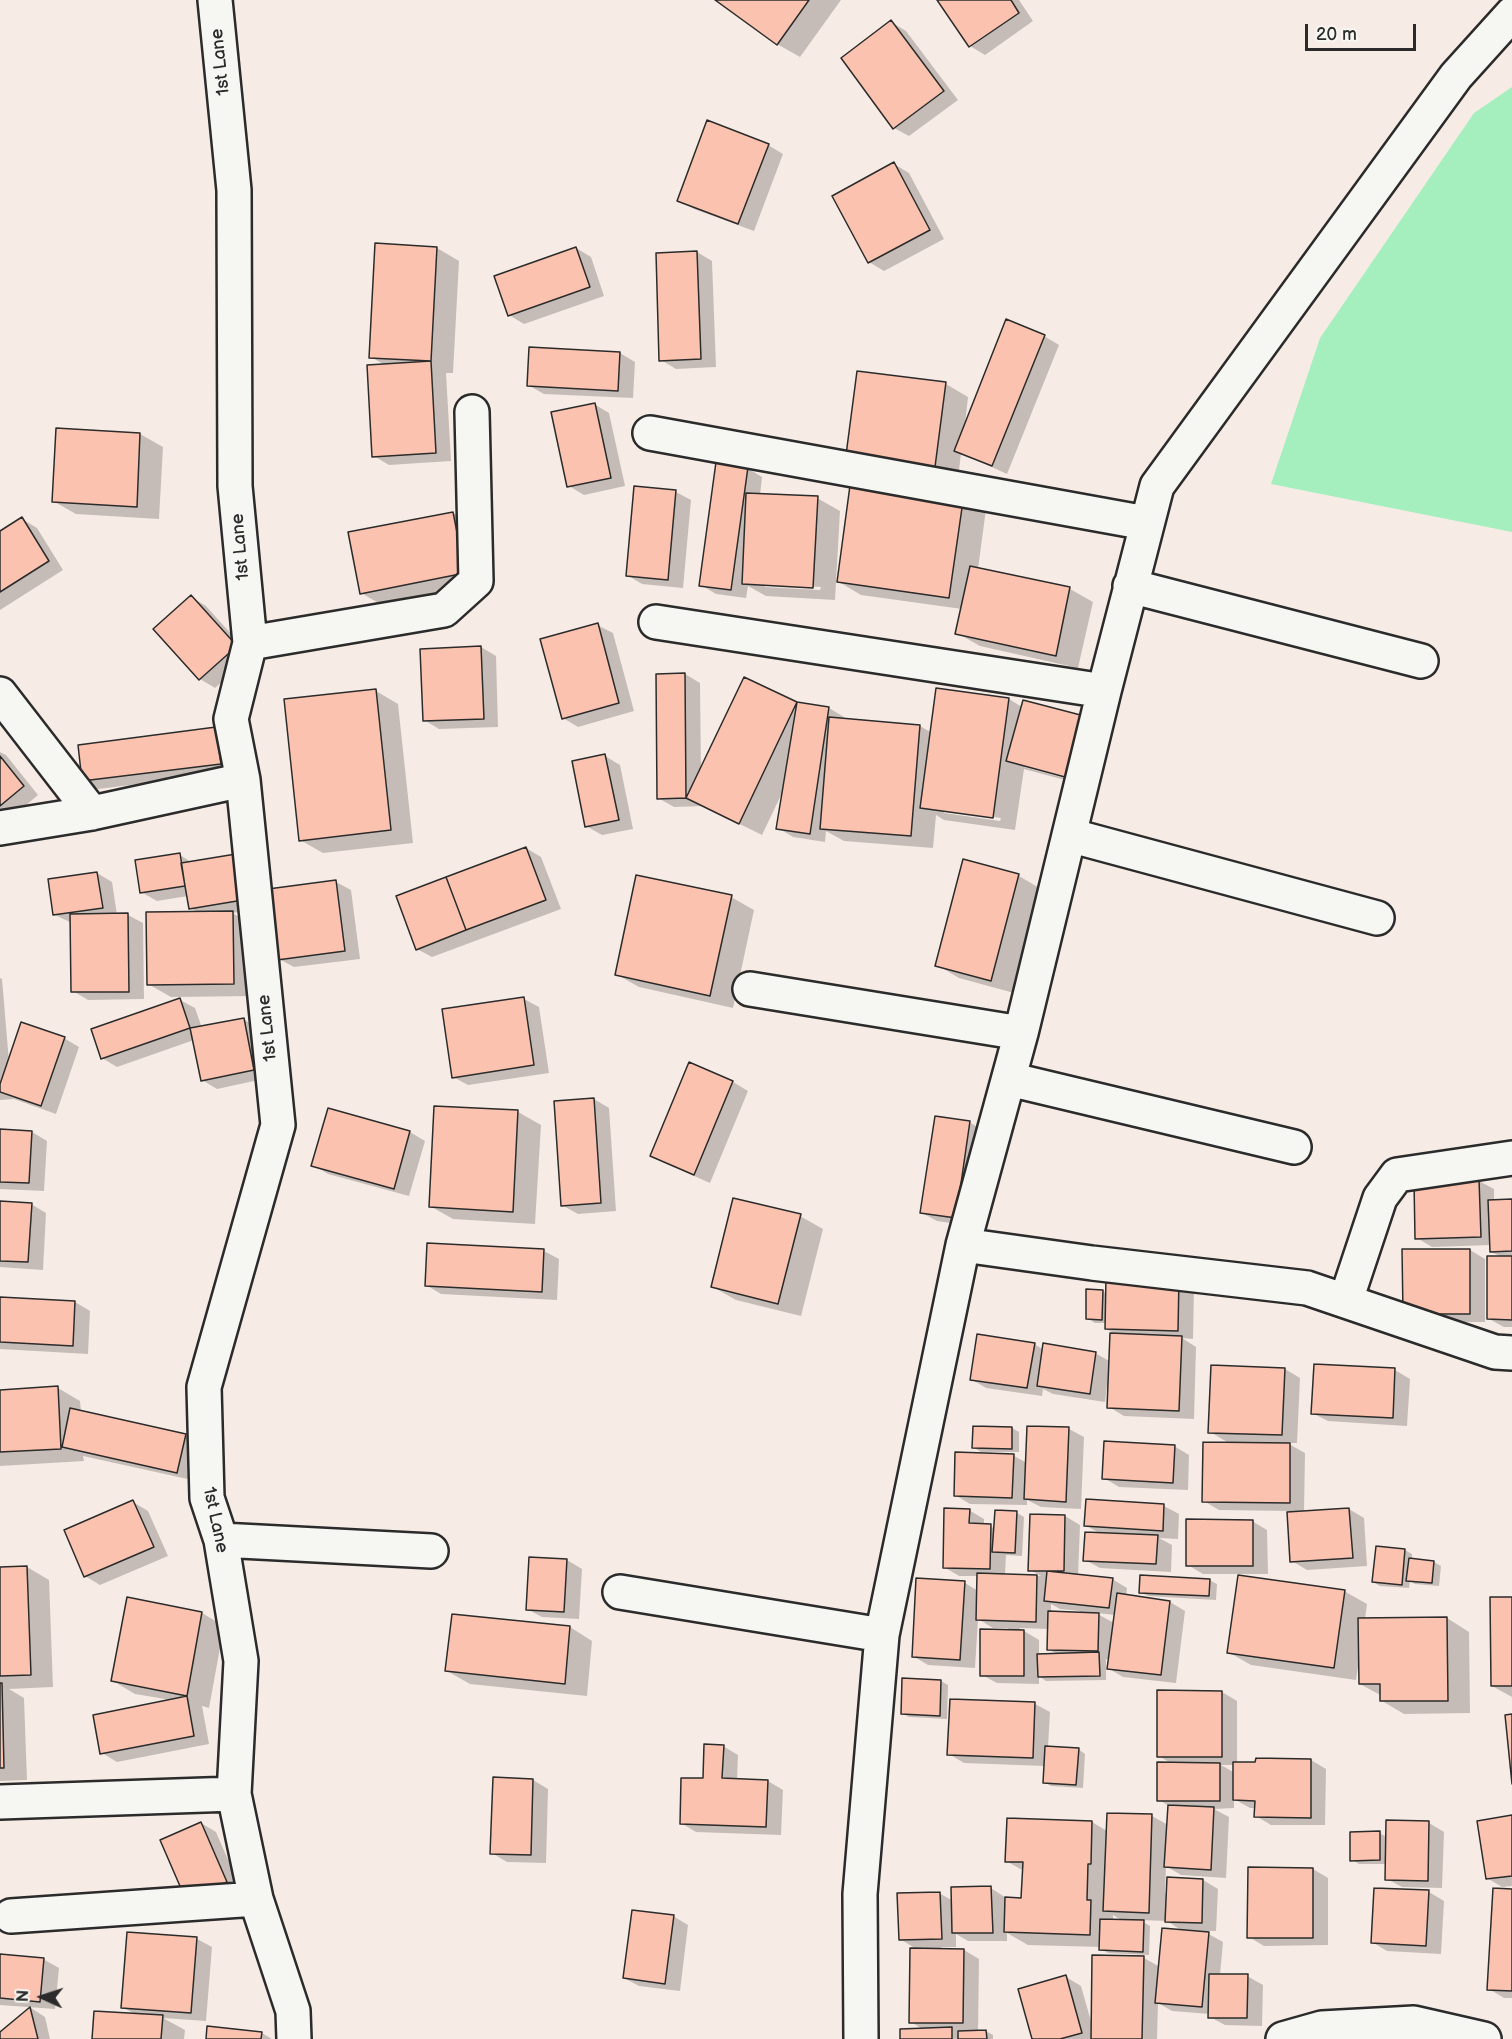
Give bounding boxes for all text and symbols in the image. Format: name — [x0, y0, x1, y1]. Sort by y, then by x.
scale bar — [1308, 12, 1419, 50]
text: 20 m — [1316, 24, 1357, 45]
street label: 1st Lane — [207, 28, 235, 96]
street label: 1st Lane — [227, 513, 255, 581]
street label: 1st Lane — [254, 994, 282, 1062]
street label: 1st Lane — [197, 1485, 233, 1555]
north arrow — [12, 1967, 72, 2027]
text: N — [14, 1990, 33, 2003]

